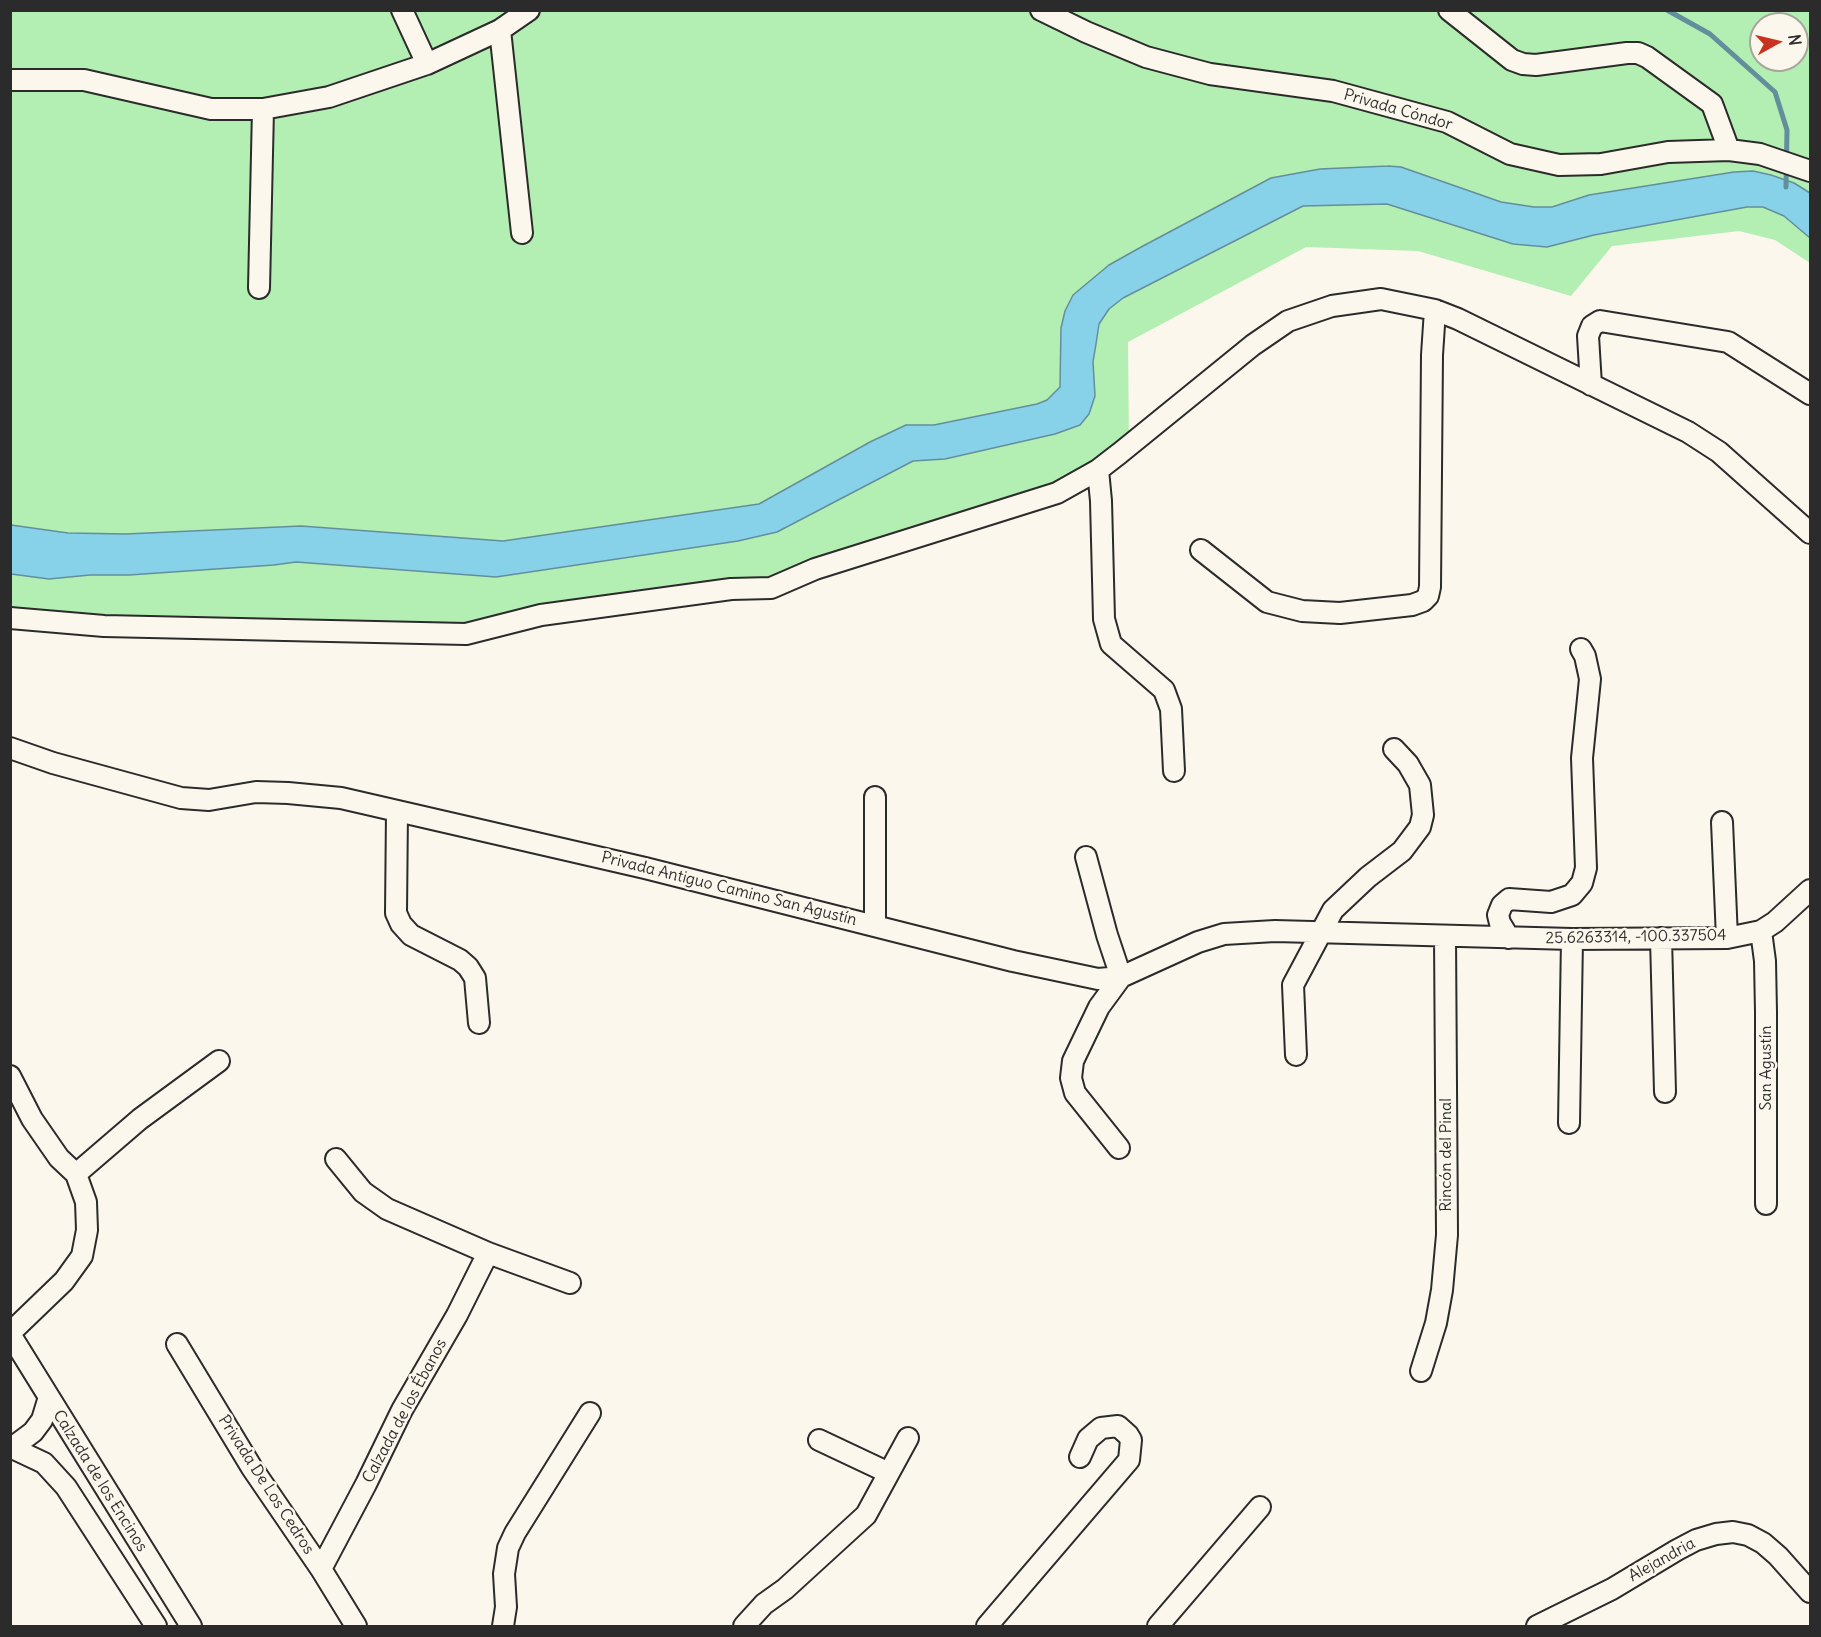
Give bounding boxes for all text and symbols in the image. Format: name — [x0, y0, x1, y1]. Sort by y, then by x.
north arrow — [1749, 12, 1809, 72]
text: N — [1784, 33, 1806, 47]
street label: Privada Cóndor — [1341, 85, 1455, 135]
street label: Privada Antiguo Camino San Agustín — [599, 848, 859, 930]
street label: 25.6263314, -100.337504 — [1545, 926, 1727, 948]
street label: San Agustín — [1756, 1025, 1776, 1111]
street label: Rincón del Pinal — [1436, 1098, 1456, 1212]
street label: Calzada de los Ébanos — [359, 1336, 451, 1486]
street label: Calzada de los Encinos — [49, 1407, 151, 1555]
street label: Privada De Los Cedros — [214, 1412, 318, 1558]
street label: Alejandria — [1625, 1534, 1699, 1586]

